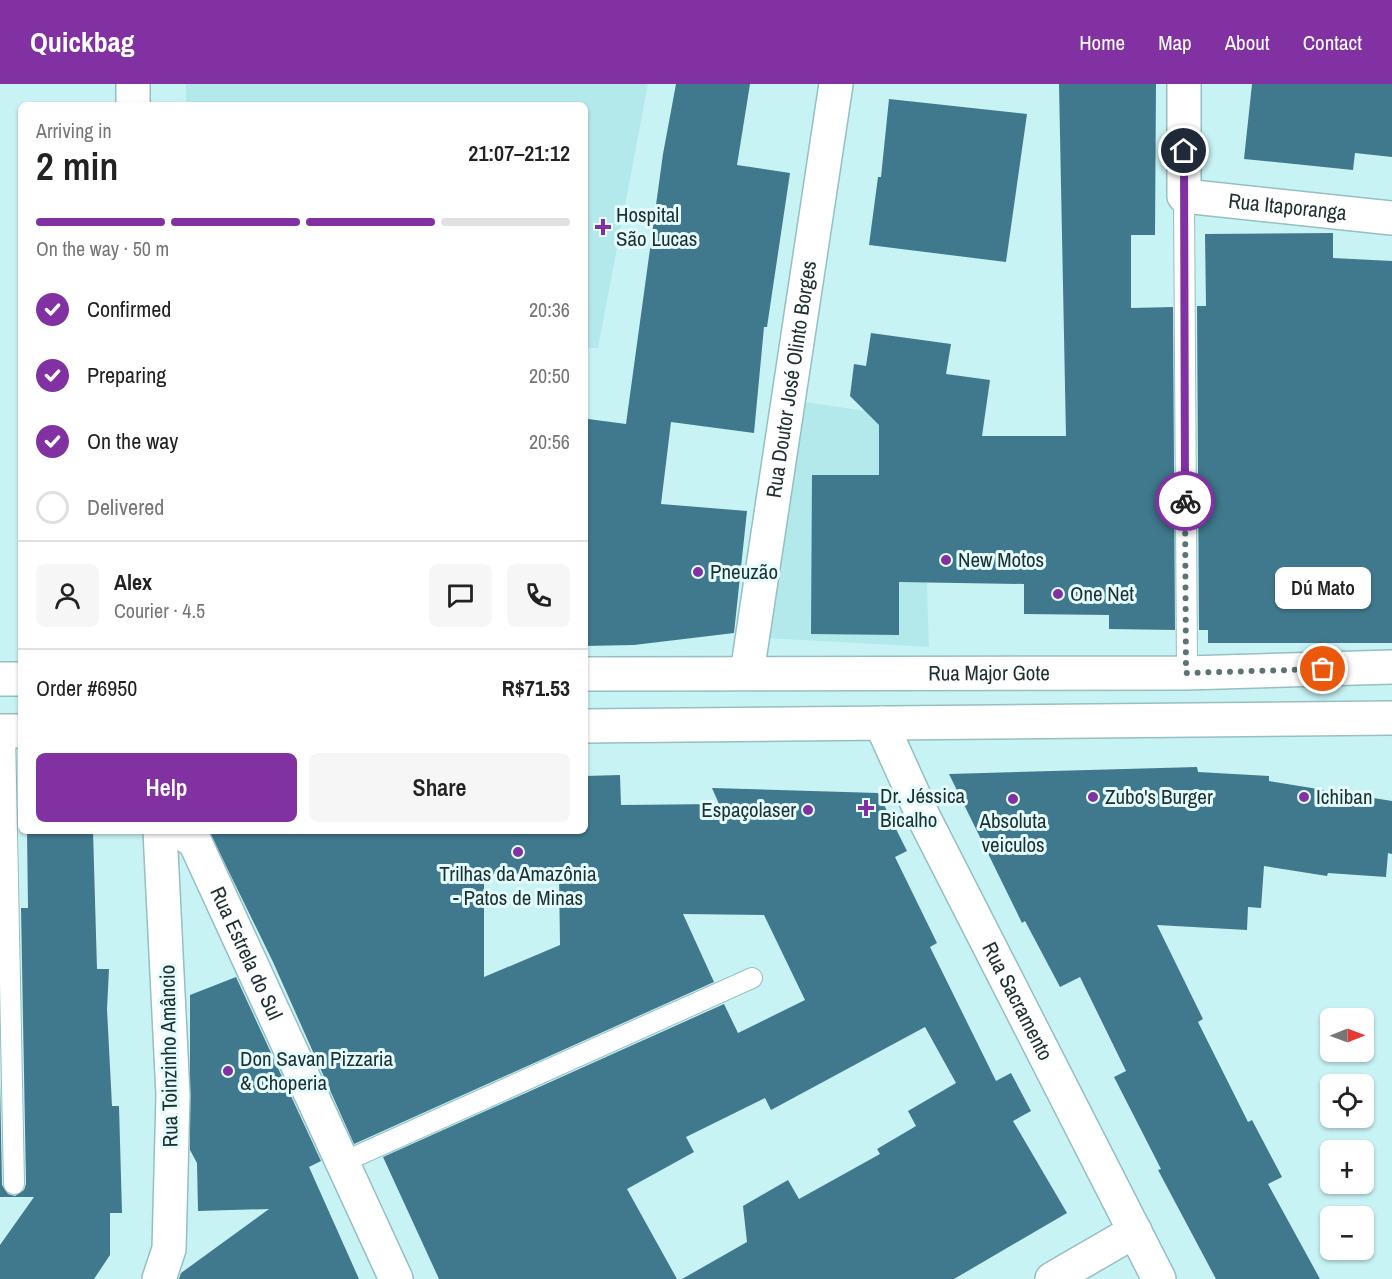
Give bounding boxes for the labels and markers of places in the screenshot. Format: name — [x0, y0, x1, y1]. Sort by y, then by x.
pin — [1158, 125, 1209, 176]
place label: Hospital São Lucas — [616, 200, 697, 253]
marker: Hospital São Lucas — [594, 218, 612, 236]
place label: New Motos — [958, 545, 1044, 574]
marker: New Motos — [939, 553, 953, 567]
place label: Pneuzão — [710, 557, 778, 586]
marker: Pneuzão — [691, 565, 705, 579]
callout: Dú Mato — [1275, 567, 1371, 609]
place label: One Net — [1070, 579, 1134, 608]
marker: One Net — [1051, 587, 1065, 601]
pin — [1297, 643, 1348, 694]
place label: Dr. Jéssica Bicalho — [880, 781, 966, 834]
place label: Zubo's Burger — [1105, 782, 1213, 811]
place label: Ichiban — [1316, 782, 1373, 811]
marker: Zubo's Burger — [1086, 790, 1100, 804]
marker: Ichiban — [1297, 790, 1311, 804]
marker: Absoluta veiculos — [1006, 792, 1020, 806]
place label: Espaçolaser — [701, 795, 796, 824]
marker: Dr. Jéssica Bicalho — [857, 799, 875, 817]
marker: Espaçolaser — [801, 803, 815, 817]
place label: Absoluta veiculos — [978, 806, 1047, 859]
marker: Trilhas da Amazônia - Patos de Minas — [511, 845, 525, 859]
place label: Trilhas da Amazônia - Patos de Minas — [439, 859, 597, 912]
place label: Don Savan Pizzaria & Choperia — [240, 1044, 394, 1097]
marker: Don Savan Pizzaria & Choperia — [221, 1064, 235, 1078]

